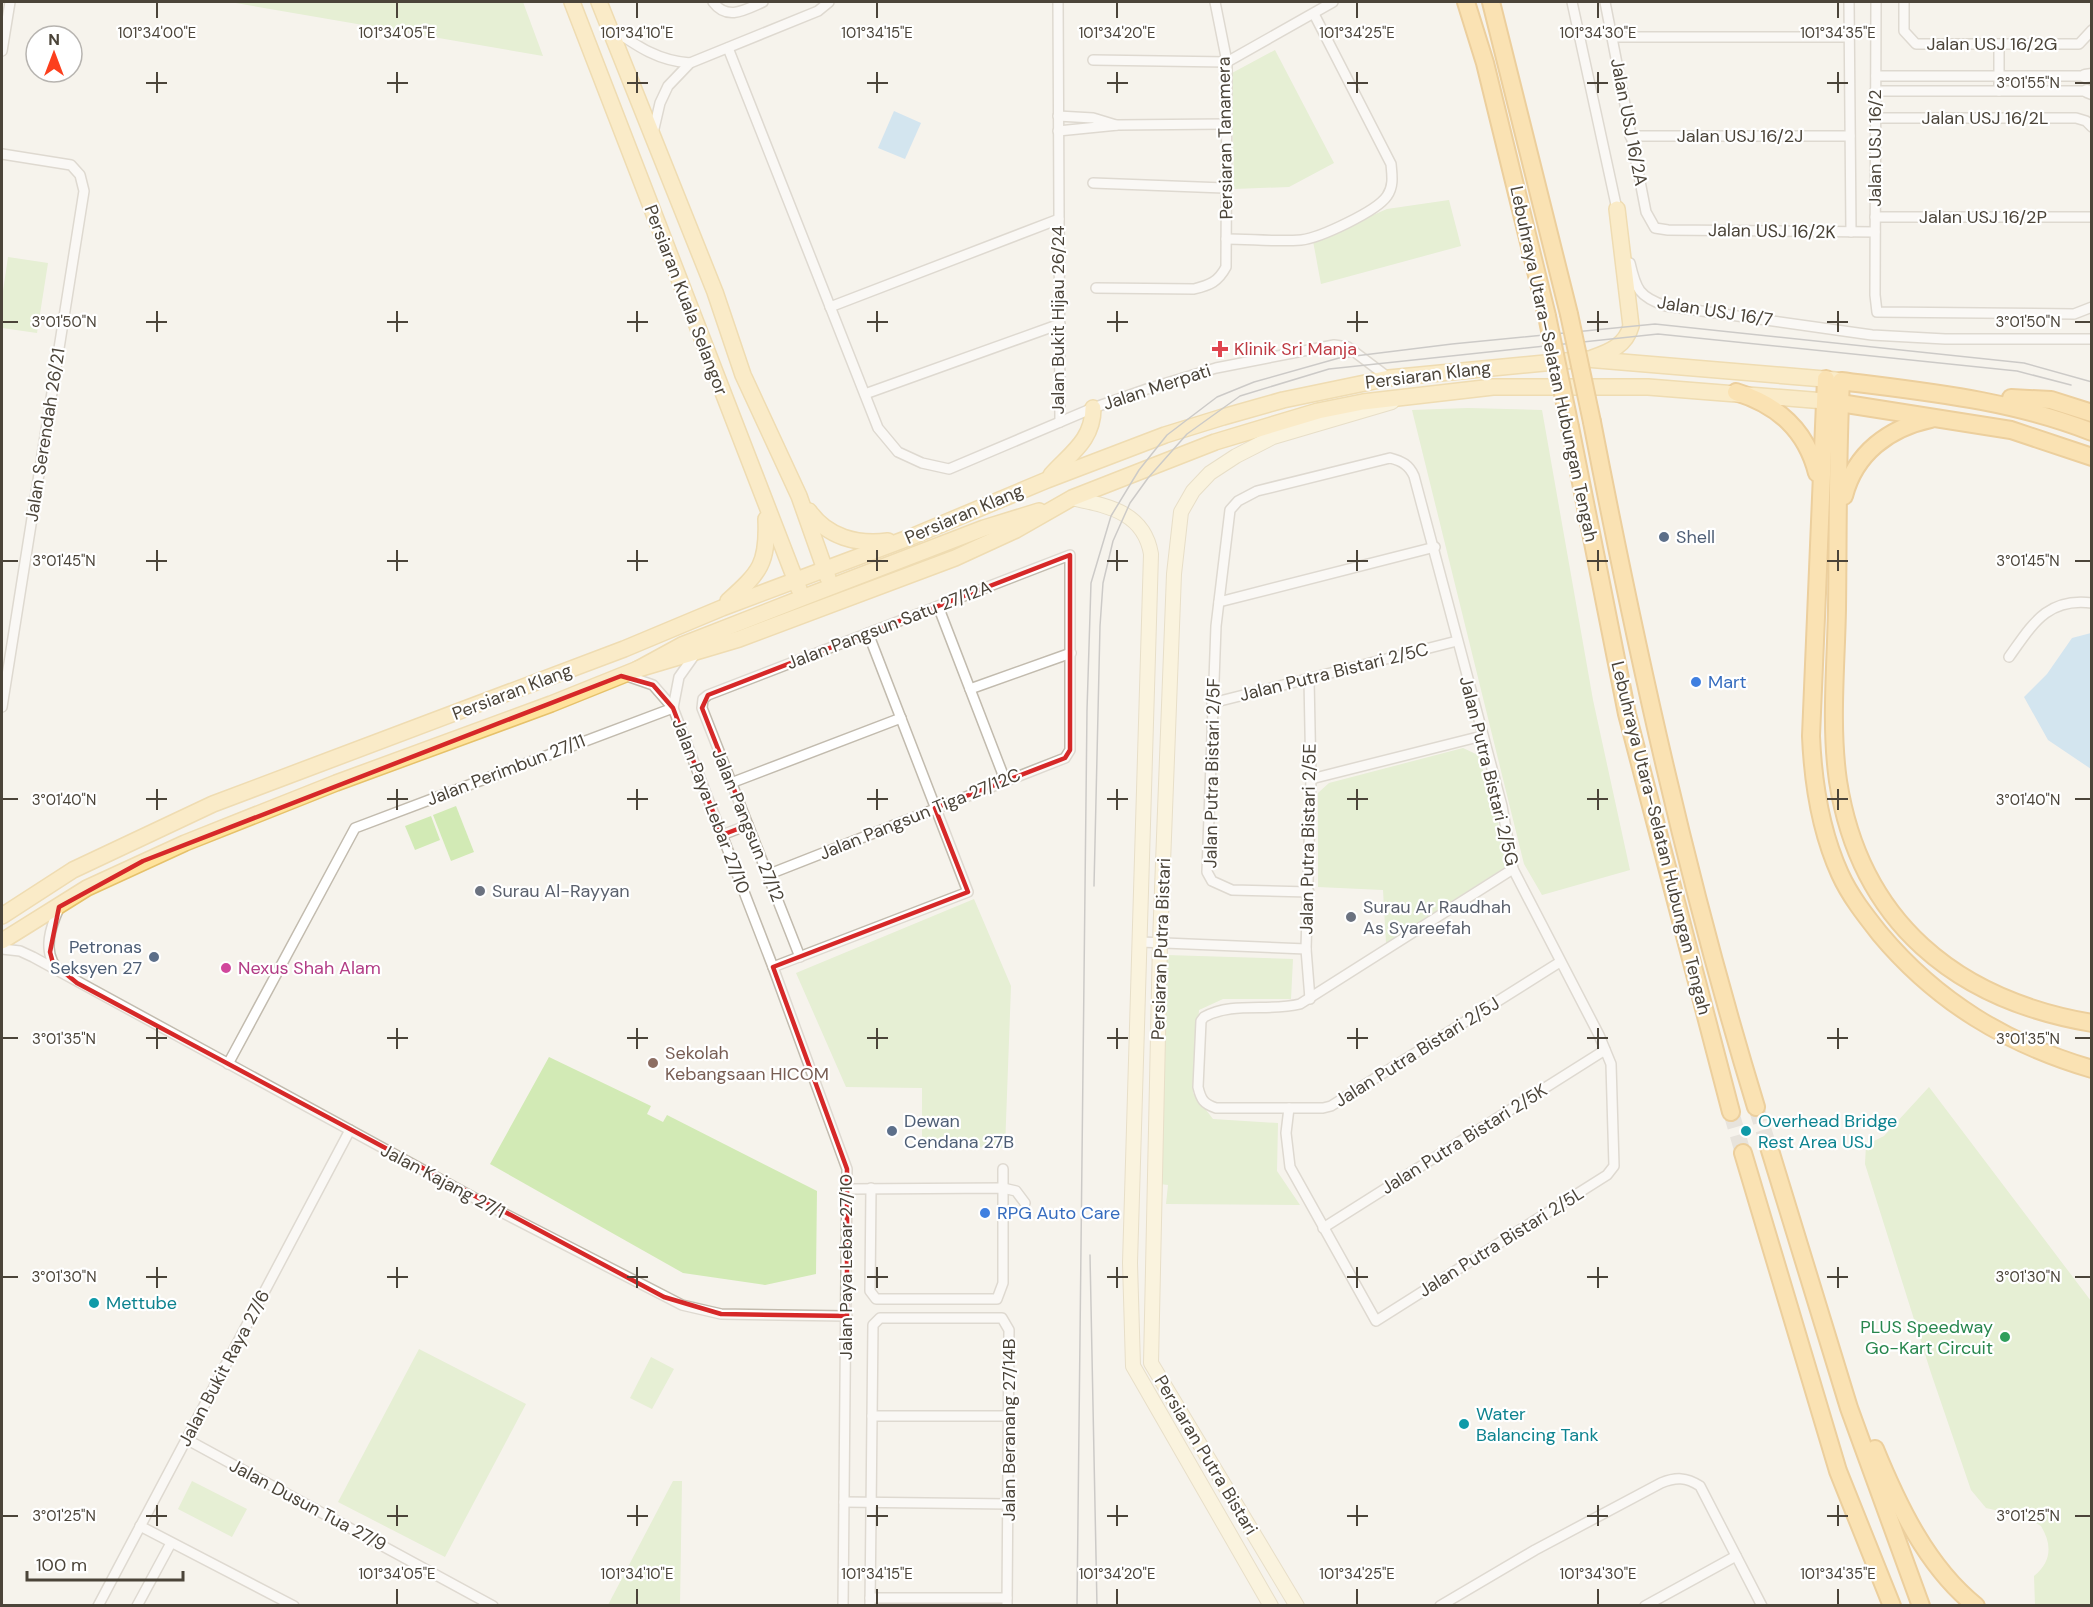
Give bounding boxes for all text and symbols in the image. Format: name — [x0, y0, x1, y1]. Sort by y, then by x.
text: 101°34'00"E — [118, 23, 196, 43]
text: 101°34'05"E — [358, 23, 436, 43]
text: 101°34'10"E — [601, 23, 673, 43]
text: 101°34'15"E — [841, 23, 913, 43]
text: 101°34'20"E — [1079, 23, 1155, 43]
text: 101°34'25"E — [1319, 23, 1395, 43]
text: 101°34'30"E — [1559, 23, 1637, 43]
text: 101°34'35"E — [1800, 23, 1876, 43]
north arrow — [24, 24, 84, 84]
text: N — [48, 29, 60, 50]
street label: Jalan USJ 16/2G — [1927, 32, 2057, 56]
street label: Persiaran Tanamera — [1212, 56, 1238, 220]
street label: Jalan USJ 16/2A — [1605, 56, 1653, 188]
text: 3°01'55"N — [1996, 73, 2060, 93]
street label: Jalan USJ 16/2 — [1863, 89, 1887, 207]
street label: Jalan USJ 16/2L — [1922, 106, 2048, 130]
street label: Jalan USJ 16/2J — [1677, 124, 1803, 148]
street label: Lebuhraya Utara–Selatan Hubungan Tengah — [1504, 184, 1604, 544]
street label: Persiaran Kuala Selangor — [639, 201, 734, 399]
street label: Jalan USJ 16/2P — [1919, 205, 2047, 229]
street label: Jalan USJ 16/2K — [1708, 218, 1837, 244]
street label: Jalan Bukit Hijau 26/24 — [1046, 225, 1070, 415]
street label: Jalan USJ 16/7 — [1656, 290, 1774, 332]
text: 3°01'50"N — [31, 312, 97, 332]
text: 3°01'50"N — [1995, 312, 2061, 332]
place label: Klinik Sri Manja — [1234, 337, 1357, 361]
marker: Klinik Sri Manja — [1211, 340, 1229, 358]
street label: Jalan Serendah 26/21 — [19, 346, 71, 524]
street label: Persiaran Klang — [1364, 355, 1492, 395]
street label: Jalan Merpati — [1100, 358, 1214, 416]
street label: Persiaran Klang — [901, 478, 1027, 550]
place label: Shell — [1676, 525, 1715, 549]
marker: Shell — [1657, 530, 1671, 544]
text: 3°01'45"N — [32, 551, 96, 571]
text: 3°01'45"N — [1996, 551, 2060, 571]
street label: Jalan Pangsun Satu 27/12A — [783, 575, 995, 675]
street label: Jalan Putra Bistari 2/5C — [1237, 637, 1431, 707]
street label: Persiaran Klang — [449, 658, 575, 726]
street label: Lebuhraya Utara–Selatan Hubungan Tengah — [1605, 659, 1717, 1017]
place label: Mart — [1708, 670, 1747, 694]
street label: Jalan Putra Bistari 2/5G — [1454, 674, 1524, 868]
marker: Mart — [1689, 675, 1703, 689]
street label: Jalan Putra Bistari 2/5F — [1198, 677, 1226, 869]
street label: Jalan Paya Lebar 27/10 — [666, 715, 756, 897]
street label: Jalan Perimbun 27/11 — [423, 729, 589, 811]
street label: Jalan Putra Bistari 2/5E — [1294, 743, 1322, 935]
street label: Jalan Pangsun 27/12 — [706, 745, 790, 905]
street label: Jalan Pangsun Tiga 27/12C — [816, 763, 1024, 865]
text: 3°01'40"N — [32, 790, 96, 810]
text: 3°01'40"N — [1996, 790, 2060, 810]
street label: Persiaran Putra Bistari — [1146, 858, 1176, 1040]
place label: Surau Al-Rayyan — [492, 879, 630, 903]
marker: Surau Al-Rayyan — [473, 884, 487, 898]
place label: Surau Ar Raudhah As Syareefah — [1363, 895, 1511, 940]
marker: Surau Ar Raudhah As Syareefah — [1344, 910, 1358, 924]
place label: Petronas Seksyen 27 — [50, 935, 142, 980]
marker: Petronas Seksyen 27 — [147, 950, 161, 964]
place label: Nexus Shah Alam — [238, 956, 381, 980]
marker: Nexus Shah Alam — [219, 961, 233, 975]
street label: Jalan Putra Bistari 2/5J — [1330, 991, 1504, 1113]
text: 3°01'35"N — [32, 1029, 96, 1049]
text: 3°01'35"N — [1996, 1029, 2060, 1049]
place label: Sekolah Kebangsaan HICOM — [665, 1041, 829, 1086]
marker: Sekolah Kebangsaan HICOM — [646, 1056, 660, 1070]
street label: Jalan Putra Bistari 2/5K — [1376, 1078, 1552, 1200]
place label: Dewan Cendana 27B — [904, 1109, 1014, 1154]
place label: Overhead Bridge Rest Area USJ — [1758, 1109, 1897, 1154]
marker: Dewan Cendana 27B — [885, 1124, 899, 1138]
marker: Overhead Bridge Rest Area USJ — [1739, 1124, 1753, 1138]
street label: Jalan Kajang 27/1 — [377, 1138, 509, 1224]
street label: Jalan Paya Lebar 27/10 — [834, 1174, 858, 1360]
street label: Jalan Putra Bistari 2/5L — [1414, 1181, 1588, 1303]
place label: RPG Auto Care — [997, 1201, 1120, 1225]
marker: RPG Auto Care — [978, 1206, 992, 1220]
text: 3°01'30"N — [31, 1267, 97, 1287]
text: 3°01'30"N — [1995, 1267, 2061, 1287]
street label: Jalan Bukit Raya 27/6 — [173, 1286, 275, 1450]
place label: Mettube — [106, 1291, 177, 1315]
marker: Mettube — [87, 1296, 101, 1310]
place label: PLUS Speedway Go-Kart Circuit — [1860, 1315, 1993, 1360]
marker: PLUS Speedway Go-Kart Circuit — [1998, 1330, 2012, 1344]
street label: Jalan Beranang 27/14B — [997, 1338, 1021, 1522]
street label: Persiaran Putra Bistari — [1149, 1371, 1263, 1539]
place label: Water Balancing Tank — [1476, 1402, 1599, 1447]
marker: Water Balancing Tank — [1457, 1417, 1471, 1431]
street label: Jalan Dusun Tua 27/9 — [225, 1453, 391, 1557]
text: 3°01'25"N — [32, 1506, 96, 1526]
text: 3°01'25"N — [1996, 1506, 2060, 1526]
scale bar — [27, 1544, 183, 1582]
text: 100 m — [36, 1553, 87, 1577]
text: 101°34'05"E — [358, 1564, 436, 1584]
text: 101°34'10"E — [601, 1564, 673, 1584]
text: 101°34'15"E — [841, 1564, 913, 1584]
text: 101°34'20"E — [1079, 1564, 1155, 1584]
text: 101°34'25"E — [1319, 1564, 1395, 1584]
text: 101°34'30"E — [1559, 1564, 1637, 1584]
text: 101°34'35"E — [1800, 1564, 1876, 1584]

